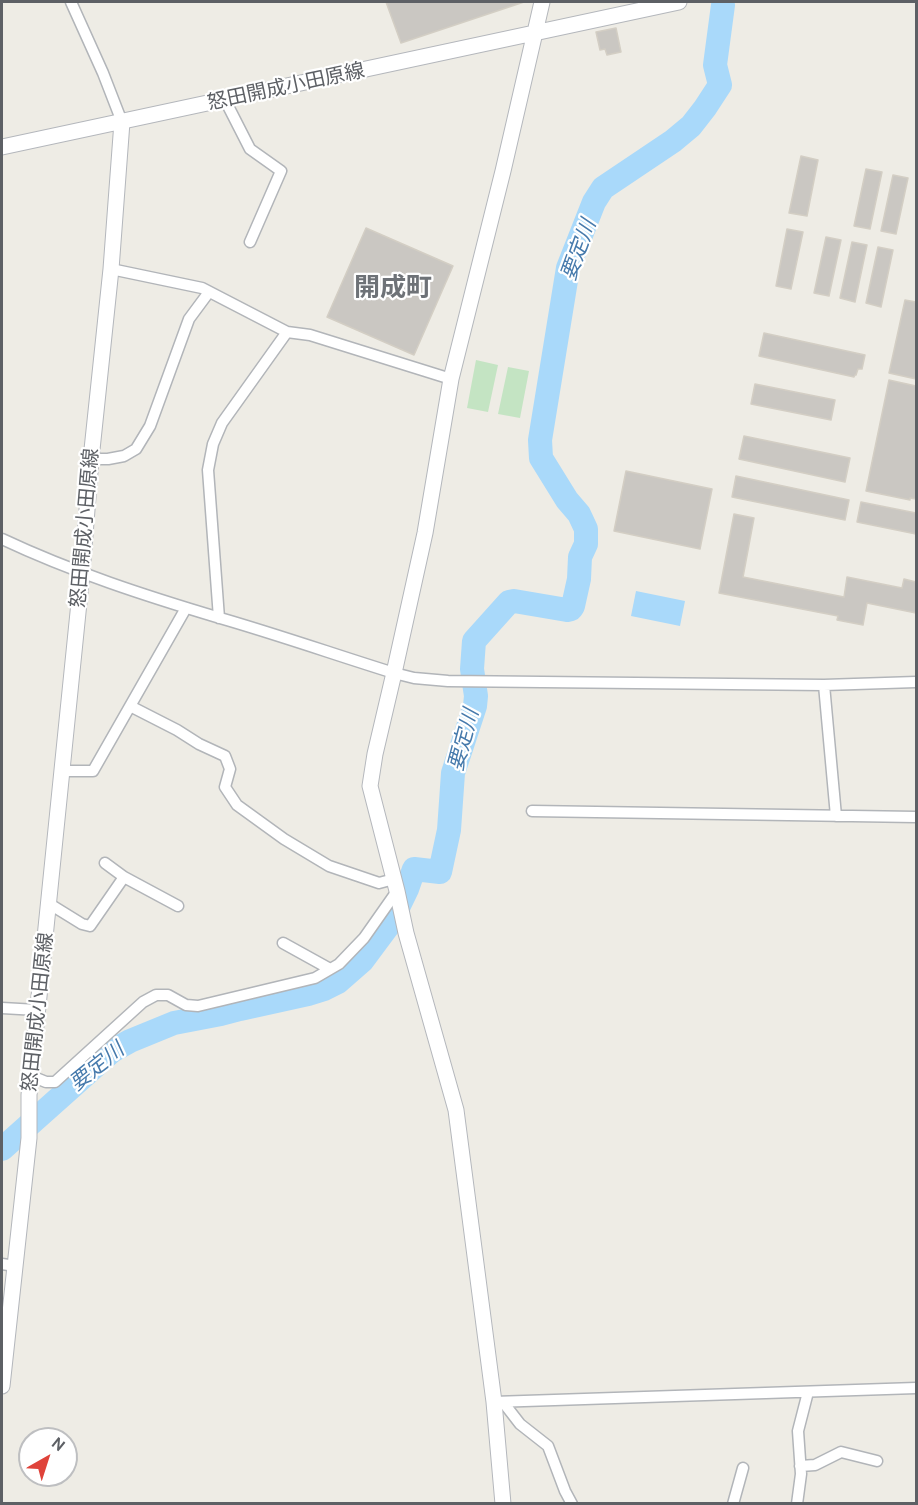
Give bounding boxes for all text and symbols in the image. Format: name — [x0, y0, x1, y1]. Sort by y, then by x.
street label: 怒田開成小田原線 — [205, 59, 367, 115]
water label: 要定川 — [556, 216, 602, 284]
district label: 開成町 — [354, 272, 432, 304]
street label: 怒田開成小田原線 — [66, 447, 104, 609]
water label: 要定川 — [444, 706, 484, 774]
street label: 怒田開成小田原線 — [18, 931, 58, 1093]
water label: 要定川 — [65, 1037, 129, 1097]
north arrow — [18, 1427, 78, 1487]
text: N — [48, 1433, 69, 1455]

